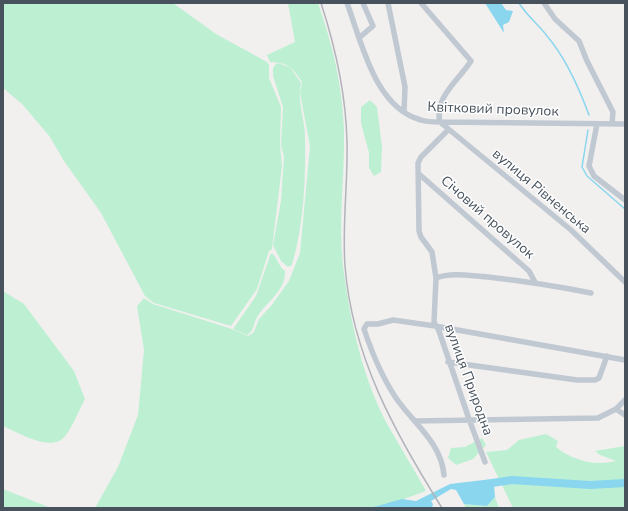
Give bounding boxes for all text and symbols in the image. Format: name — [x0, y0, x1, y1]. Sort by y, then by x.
street label: Квітковий провулок — [427, 99, 559, 121]
street label: вулиця Рівненська — [488, 146, 594, 238]
street label: Січовий провулок — [437, 173, 537, 263]
street label: вулиця Природна — [440, 322, 496, 438]

